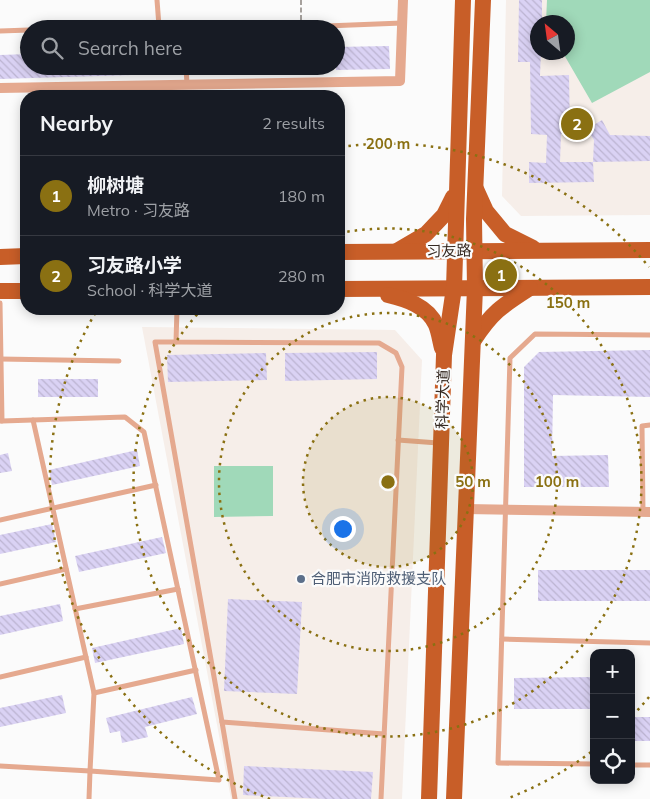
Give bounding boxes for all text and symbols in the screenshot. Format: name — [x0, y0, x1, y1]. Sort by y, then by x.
north arrow — [530, 15, 575, 60]
search box — [20, 20, 345, 75]
icon: search — [38, 34, 66, 62]
text: Search here — [78, 36, 182, 60]
pin: 2 — [561, 105, 593, 143]
text: Nearby — [40, 110, 113, 136]
text: 2 results — [262, 113, 325, 133]
text: 200 m — [366, 134, 410, 153]
text: 柳树塘 — [87, 173, 144, 197]
text: 1 — [51, 186, 61, 206]
text: 180 m — [278, 186, 325, 206]
text: Metro · 习友路 — [87, 200, 190, 220]
street label: 习友路 — [426, 241, 472, 260]
text: 习友路小学 — [87, 253, 182, 277]
pin: 1 — [485, 256, 517, 294]
text: 2 — [51, 266, 61, 286]
text: 280 m — [278, 266, 325, 286]
text: School · 科学大道 — [87, 280, 212, 300]
text: 150 m — [546, 293, 590, 312]
street label: 科学大道 — [432, 369, 453, 429]
text: 50 m — [455, 472, 491, 491]
text: 100 m — [535, 472, 579, 491]
centre of rings — [379, 473, 397, 491]
your location — [330, 516, 356, 542]
place label: 合肥市消防救援支队 — [311, 569, 446, 588]
marker: 合肥市消防救援支队 — [295, 573, 307, 585]
map controls — [590, 649, 635, 784]
button: + — [590, 649, 635, 694]
button: − — [590, 694, 635, 739]
button: locate — [590, 739, 635, 784]

